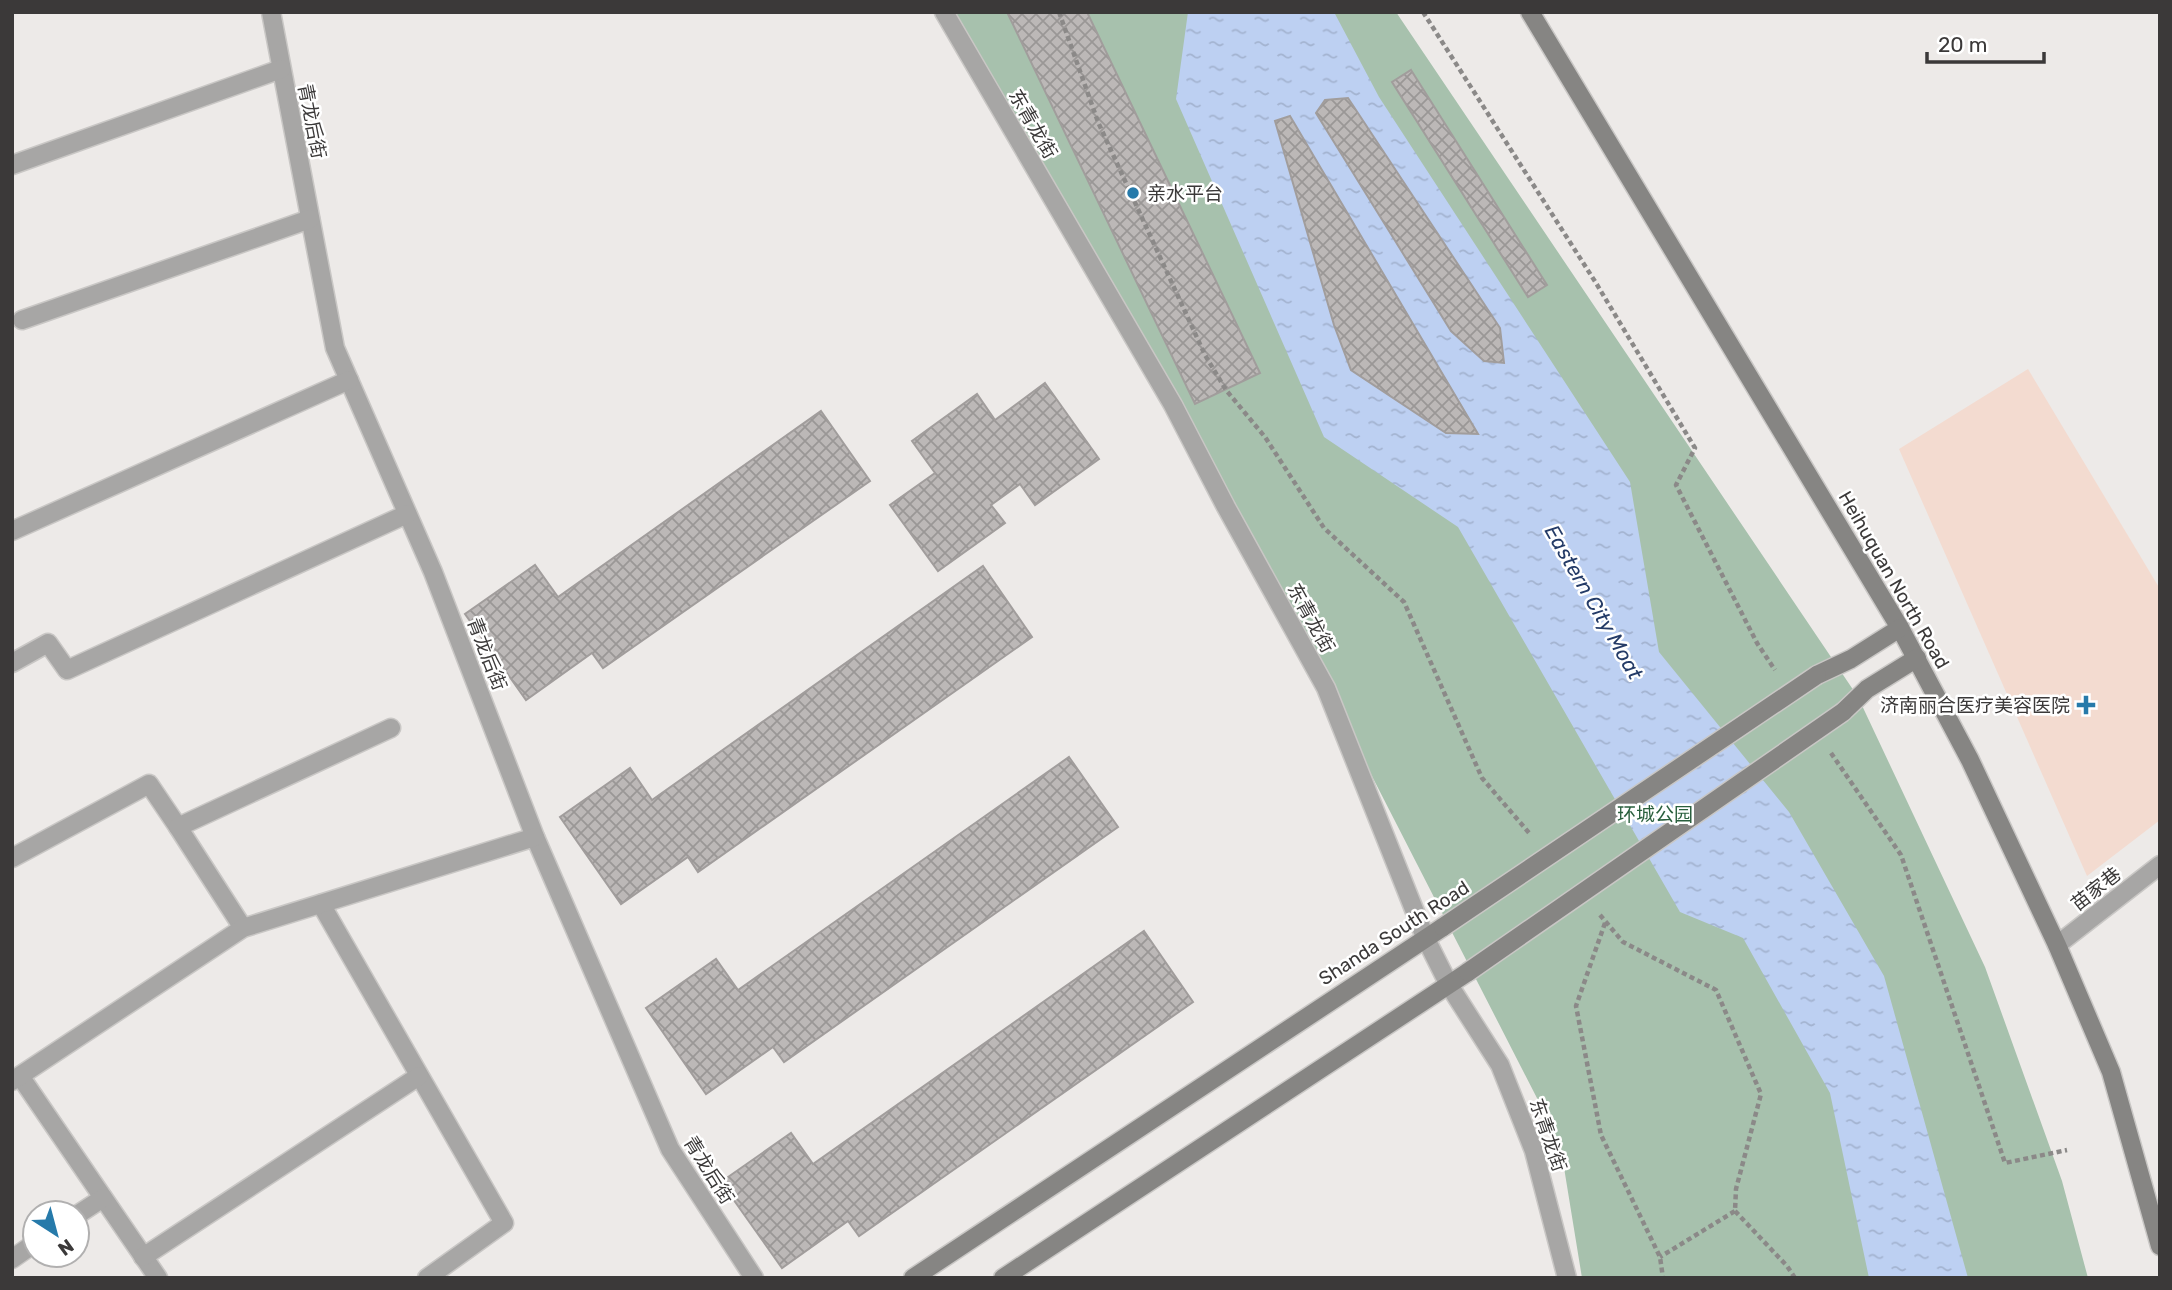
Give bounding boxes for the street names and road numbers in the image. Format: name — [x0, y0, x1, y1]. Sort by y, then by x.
street label: 青龙后街 — [293, 81, 331, 161]
street label: 东青龙街 — [1004, 85, 1062, 163]
street label: Heihuquan North Road — [1834, 487, 1954, 673]
street label: 东青龙街 — [1283, 579, 1339, 657]
street label: 青龙后街 — [463, 614, 511, 694]
street label: 苗家巷 — [2066, 862, 2126, 916]
street label: Shanda South Road — [1314, 876, 1474, 990]
street label: 东青龙街 — [1525, 1095, 1571, 1175]
street label: 青龙后街 — [679, 1132, 739, 1208]

